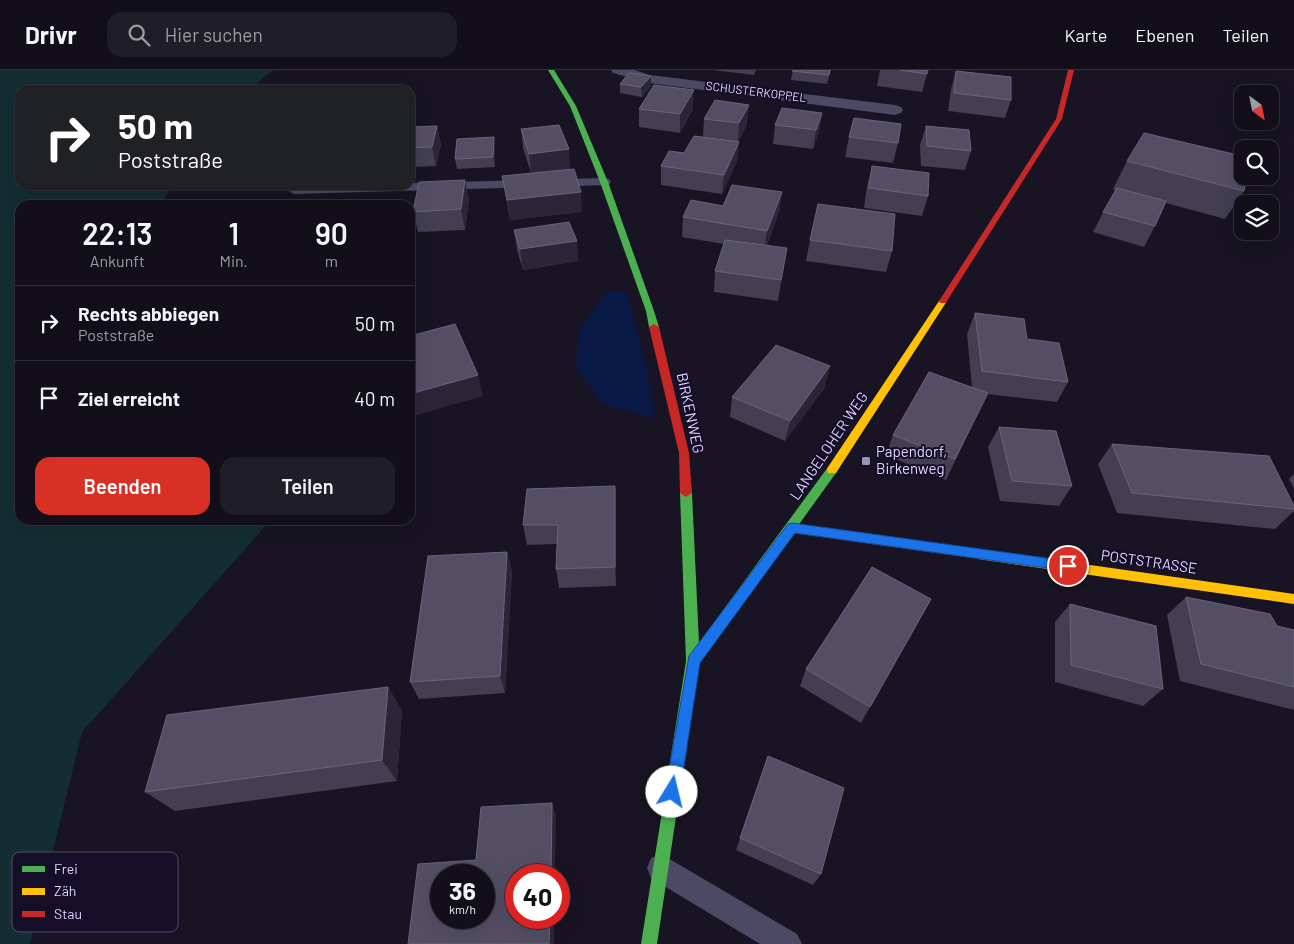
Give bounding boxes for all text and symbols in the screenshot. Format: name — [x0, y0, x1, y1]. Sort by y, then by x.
search box — [107, 12, 457, 57]
text: Drivr — [25, 20, 77, 49]
icon: search — [125, 21, 153, 49]
text: Hier suchen — [165, 23, 263, 46]
text: Karte — [1064, 24, 1107, 46]
text: Ebenen — [1135, 24, 1194, 46]
text: Teilen — [1222, 24, 1269, 46]
street label: SCHUSTERKOPPEL — [705, 78, 807, 104]
north arrow — [1234, 85, 1279, 130]
map controls — [1234, 85, 1279, 240]
text: 50 m — [118, 104, 193, 146]
icon: right — [35, 105, 100, 170]
button: search — [1234, 140, 1279, 185]
text: Poststraße — [118, 146, 223, 172]
button: layers — [1234, 195, 1279, 240]
text: 22:13 — [82, 215, 152, 251]
text: 1 — [228, 215, 239, 251]
text: 90 — [315, 215, 348, 251]
text: Ankunft — [90, 251, 145, 270]
text: Min. — [220, 251, 248, 270]
text: m — [325, 251, 338, 270]
text: Rechts abbiegen — [78, 302, 219, 325]
icon: right — [35, 309, 63, 337]
text: 50 m — [355, 312, 395, 335]
text: Poststraße — [78, 325, 154, 344]
street label: BIRKENWEG — [674, 371, 708, 455]
icon: arrive — [35, 384, 63, 412]
text: Ziel erreicht — [78, 387, 180, 410]
text: 40 m — [354, 387, 395, 410]
street label: LANGELOHER WEG — [785, 388, 871, 503]
place label: Papendorf, Birkenweg — [876, 442, 947, 477]
marker: Papendorf, Birkenweg — [860, 455, 872, 467]
button: Beenden — [35, 457, 210, 515]
button: Teilen — [220, 457, 395, 515]
pin — [1047, 545, 1089, 587]
street label: POSTSTRASSE — [1100, 545, 1198, 577]
icon: arrive — [1054, 552, 1082, 580]
position arrow — [645, 765, 697, 817]
legend — [12, 852, 178, 932]
text: Frei — [54, 860, 78, 877]
speed limit sign: 40 — [505, 864, 570, 929]
text: 36 — [449, 875, 476, 905]
text: Zäh — [54, 882, 76, 899]
text: km/h — [449, 902, 476, 916]
text: Stau — [54, 905, 82, 922]

